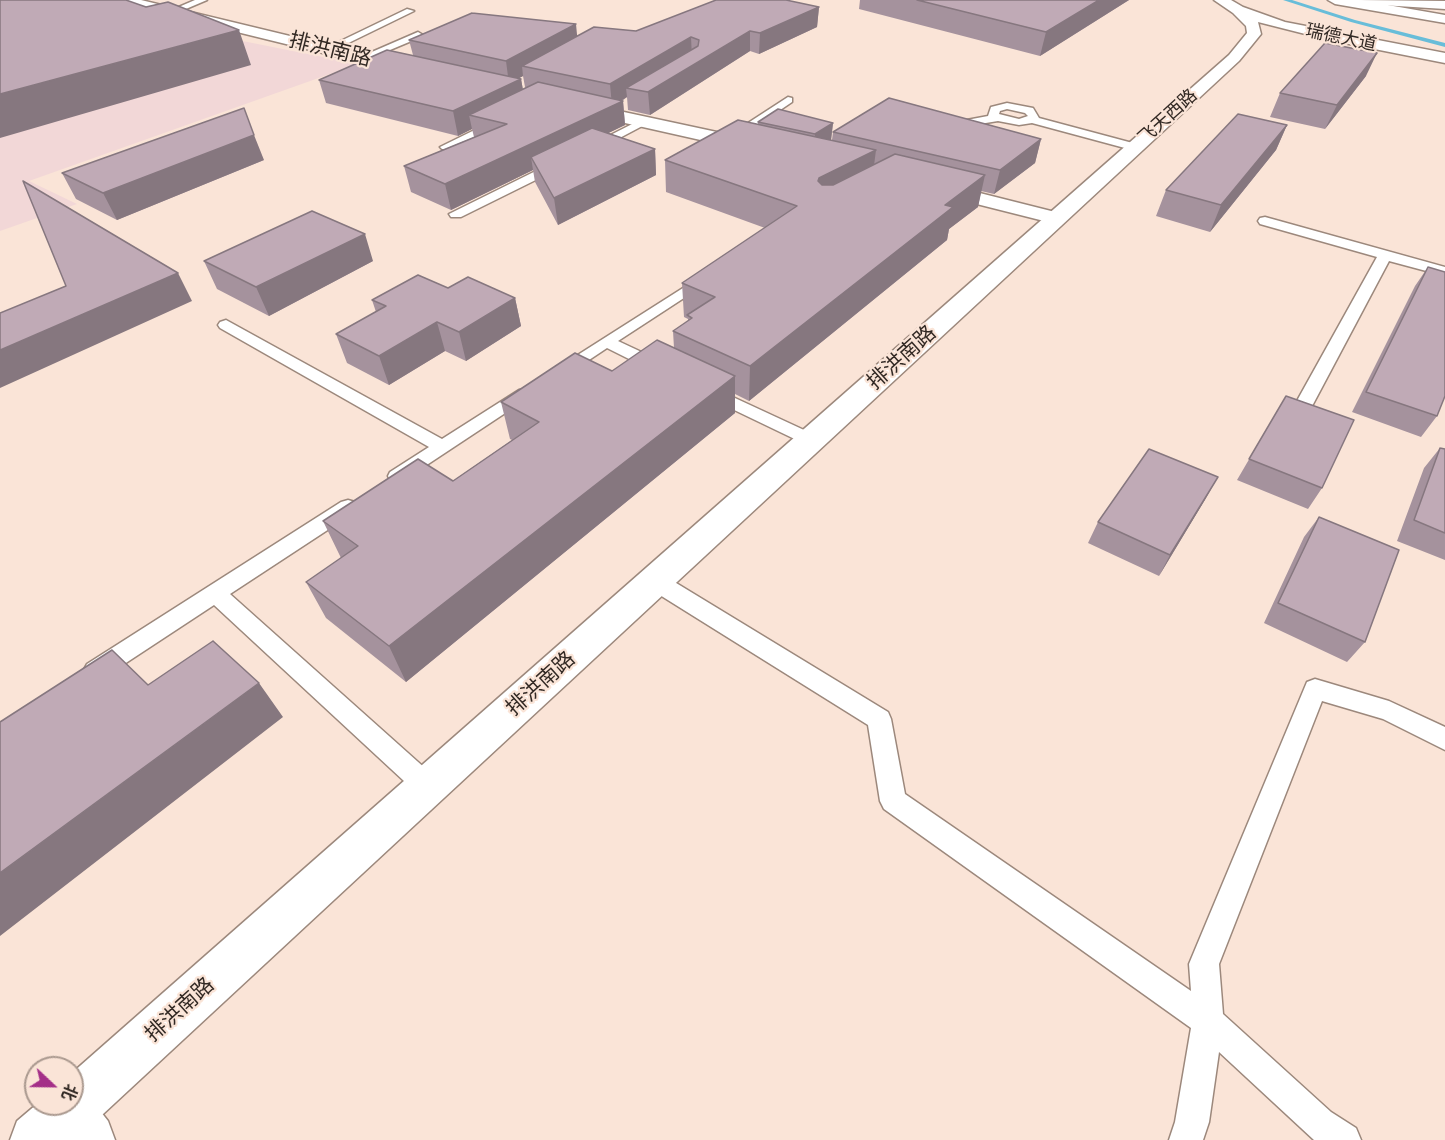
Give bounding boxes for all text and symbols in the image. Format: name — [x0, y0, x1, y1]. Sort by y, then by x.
street label: 瑞德大道 — [1304, 20, 1378, 56]
street label: 排洪南路 — [286, 28, 374, 72]
street label: 飞天西路 — [1134, 85, 1202, 149]
street label: 排洪南路 — [862, 321, 942, 395]
street label: 排洪南路 — [501, 647, 581, 721]
street label: 排洪南路 — [140, 973, 220, 1047]
north arrow — [24, 1056, 84, 1116]
text: 北 — [57, 1081, 81, 1103]

